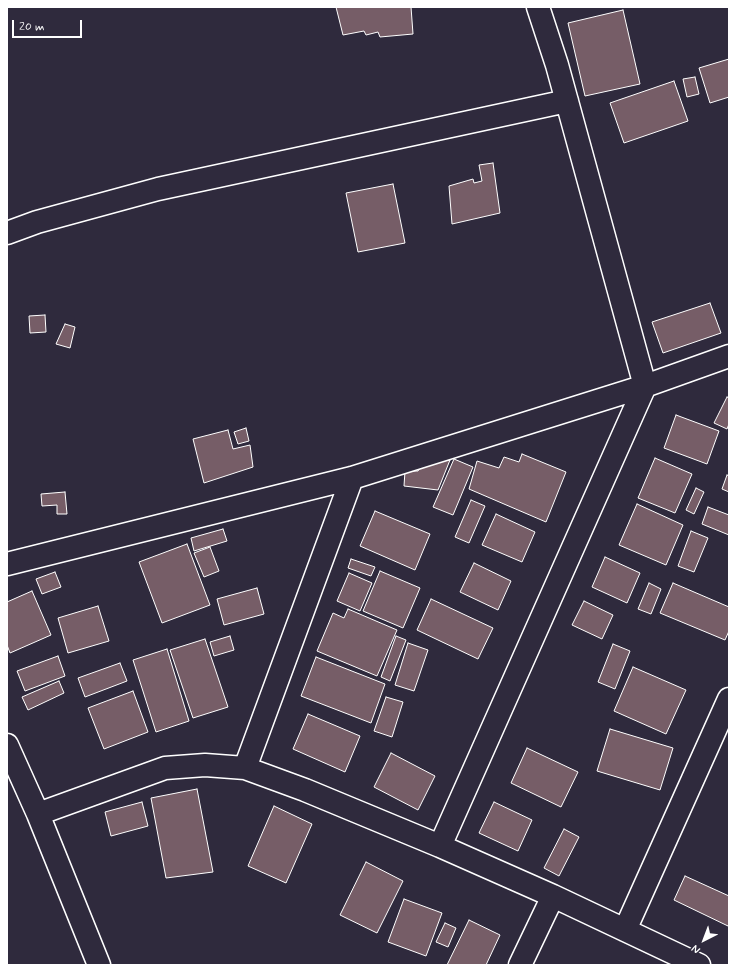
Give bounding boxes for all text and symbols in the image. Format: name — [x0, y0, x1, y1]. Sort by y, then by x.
scale bar — [14, 12, 84, 38]
text: 20 m — [19, 19, 45, 35]
north arrow — [684, 920, 724, 960]
text: N — [689, 941, 703, 957]

